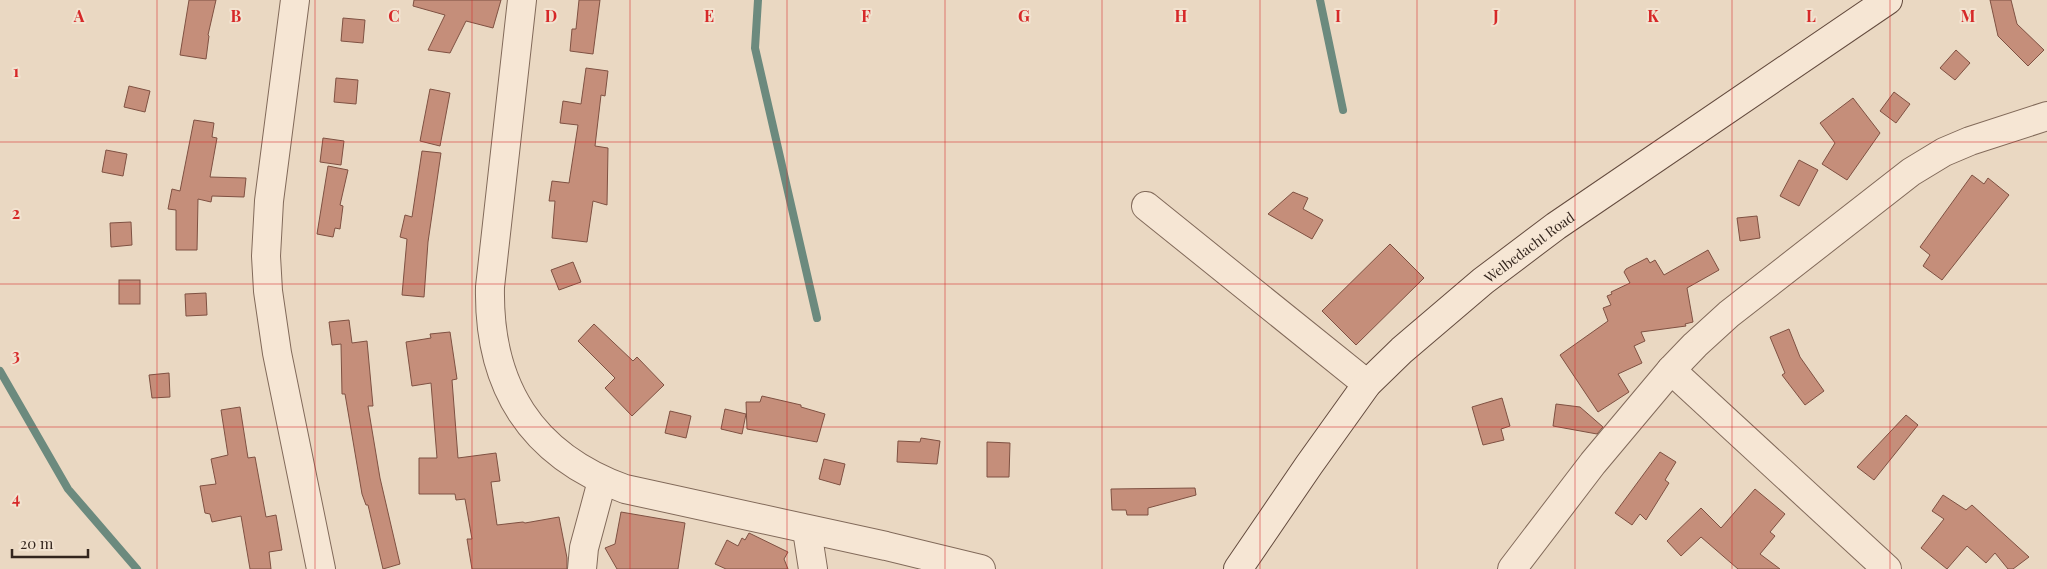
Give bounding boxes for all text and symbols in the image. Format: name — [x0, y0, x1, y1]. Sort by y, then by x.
text: A — [73, 5, 85, 26]
text: B — [231, 5, 242, 26]
text: C — [388, 5, 400, 26]
text: D — [545, 5, 557, 26]
text: E — [704, 5, 714, 26]
text: F — [861, 5, 871, 26]
text: G — [1018, 5, 1030, 26]
text: H — [1175, 5, 1188, 26]
text: I — [1335, 5, 1341, 26]
text: J — [1492, 5, 1499, 26]
text: K — [1647, 5, 1659, 26]
text: L — [1806, 5, 1816, 26]
text: M — [1961, 5, 1976, 26]
text: 1 — [13, 60, 19, 81]
text: 2 — [12, 202, 20, 223]
street label: Welbedacht Road — [1479, 207, 1578, 287]
text: 3 — [12, 344, 20, 365]
text: 4 — [12, 487, 20, 508]
scale bar — [12, 526, 89, 558]
text: 20 m — [20, 533, 54, 553]

